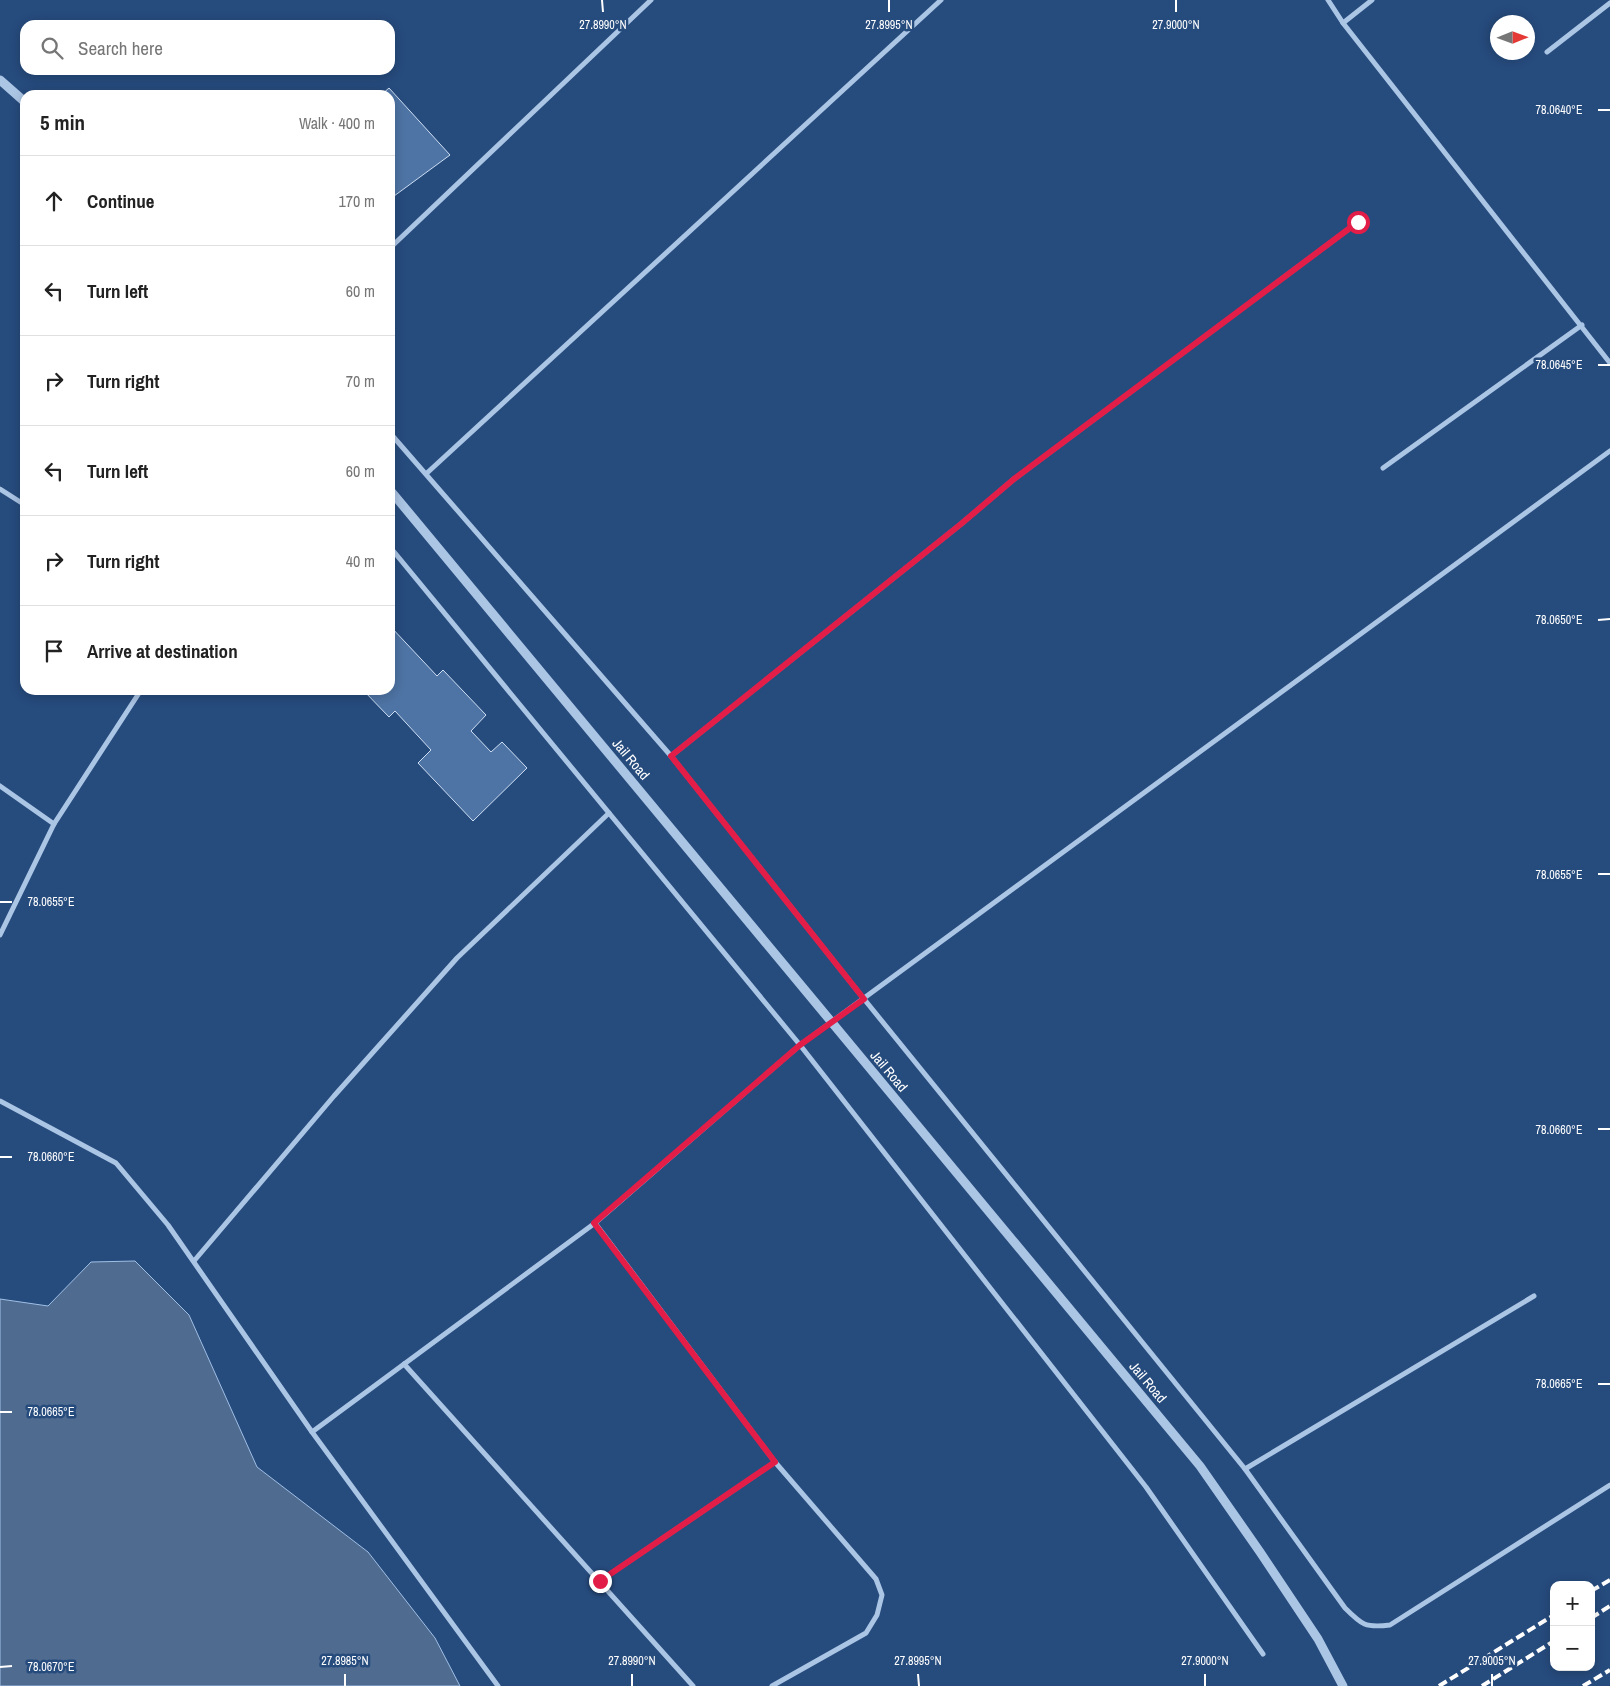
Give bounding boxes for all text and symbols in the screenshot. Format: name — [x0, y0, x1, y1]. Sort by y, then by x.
north arrow — [1490, 15, 1535, 60]
text: 27.8990°N — [579, 17, 627, 33]
text: 27.8995°N — [865, 17, 913, 33]
text: 27.9000°N — [1152, 17, 1200, 33]
search box — [20, 20, 395, 75]
icon: search — [38, 34, 66, 62]
text: Search here — [78, 35, 163, 61]
text: 78.0640°E — [1536, 102, 1582, 118]
text: 5 min — [40, 108, 85, 137]
text: Walk · 400 m — [299, 112, 375, 134]
icon: ahead — [40, 187, 68, 215]
text: Continue — [87, 188, 155, 214]
text: 170 m — [339, 190, 375, 212]
route start — [1347, 211, 1370, 234]
icon: left — [40, 277, 68, 305]
text: Turn left — [87, 278, 148, 304]
text: 60 m — [346, 280, 375, 302]
text: 78.0645°E — [1536, 357, 1582, 373]
icon: right — [40, 367, 68, 395]
text: Turn right — [87, 368, 159, 394]
text: 70 m — [346, 370, 375, 392]
icon: left — [40, 457, 68, 485]
text: Turn left — [87, 458, 148, 484]
text: 60 m — [346, 460, 375, 482]
icon: right — [40, 547, 68, 575]
text: Turn right — [87, 548, 159, 574]
text: 40 m — [346, 550, 375, 572]
text: 78.0650°E — [1536, 612, 1582, 628]
icon: arrive — [40, 637, 68, 665]
text: Arrive at destination — [87, 638, 238, 664]
street label: Jail Road — [609, 735, 653, 783]
text: 78.0655°E — [1536, 867, 1582, 883]
text: 78.0655°E — [28, 894, 74, 910]
street label: Jail Road — [867, 1047, 911, 1095]
text: 78.0660°E — [1536, 1122, 1582, 1138]
text: 78.0660°E — [28, 1149, 74, 1165]
street label: Jail Road — [1126, 1358, 1170, 1406]
text: 78.0665°E — [1536, 1376, 1582, 1392]
text: 78.0665°E — [28, 1404, 74, 1420]
route end — [589, 1570, 612, 1593]
map controls — [1550, 1581, 1595, 1671]
button: + — [1550, 1581, 1595, 1626]
button: − — [1550, 1626, 1595, 1671]
text: 27.8985°N — [321, 1653, 369, 1669]
text: 27.8990°N — [608, 1653, 656, 1669]
text: 27.8995°N — [894, 1653, 942, 1669]
text: 27.9000°N — [1181, 1653, 1229, 1669]
text: 27.9005°N — [1468, 1653, 1516, 1669]
text: 78.0670°E — [28, 1659, 74, 1675]

